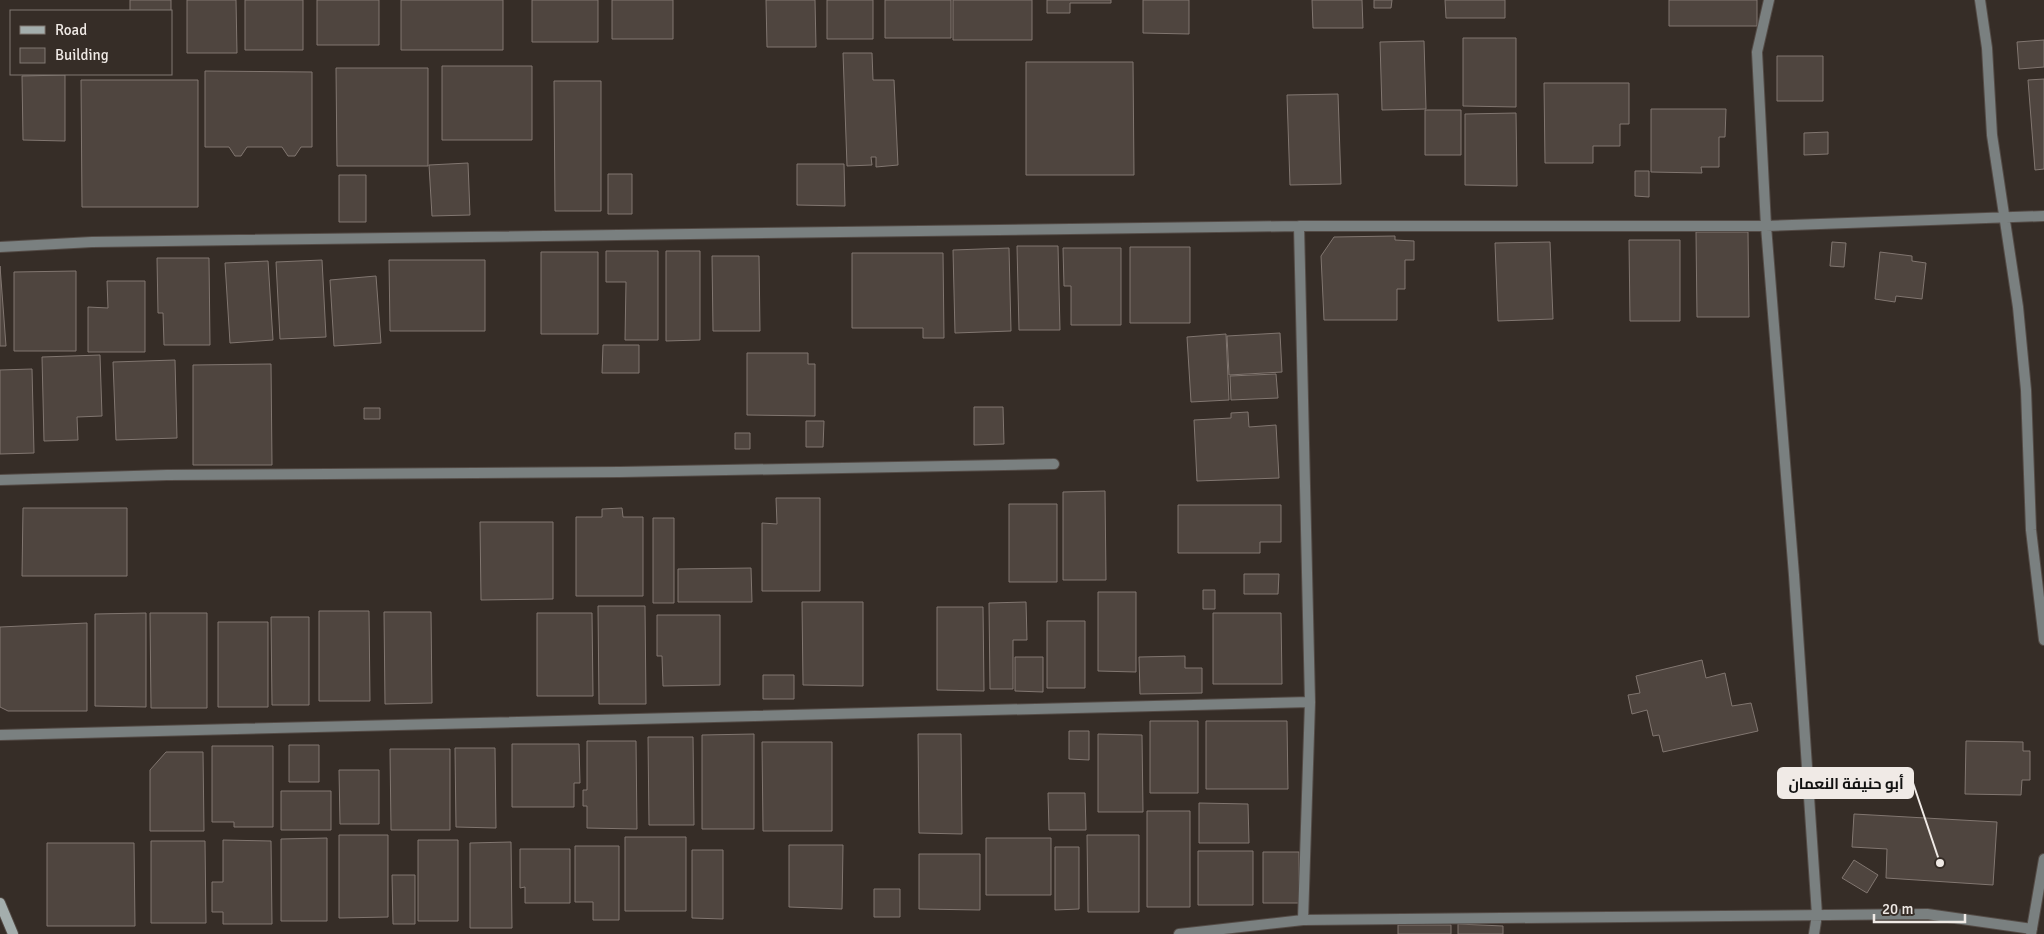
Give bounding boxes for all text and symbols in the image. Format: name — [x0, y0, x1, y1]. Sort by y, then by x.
legend — [10, 10, 172, 75]
text: Road — [55, 21, 87, 39]
text: Building — [55, 46, 109, 64]
callout: أبو حنيفة النعمان — [1778, 768, 1913, 798]
text: أبو حنيفة النعمان — [1788, 774, 1904, 793]
scale bar — [1874, 892, 1965, 924]
text: 20 m — [1882, 900, 1913, 918]

